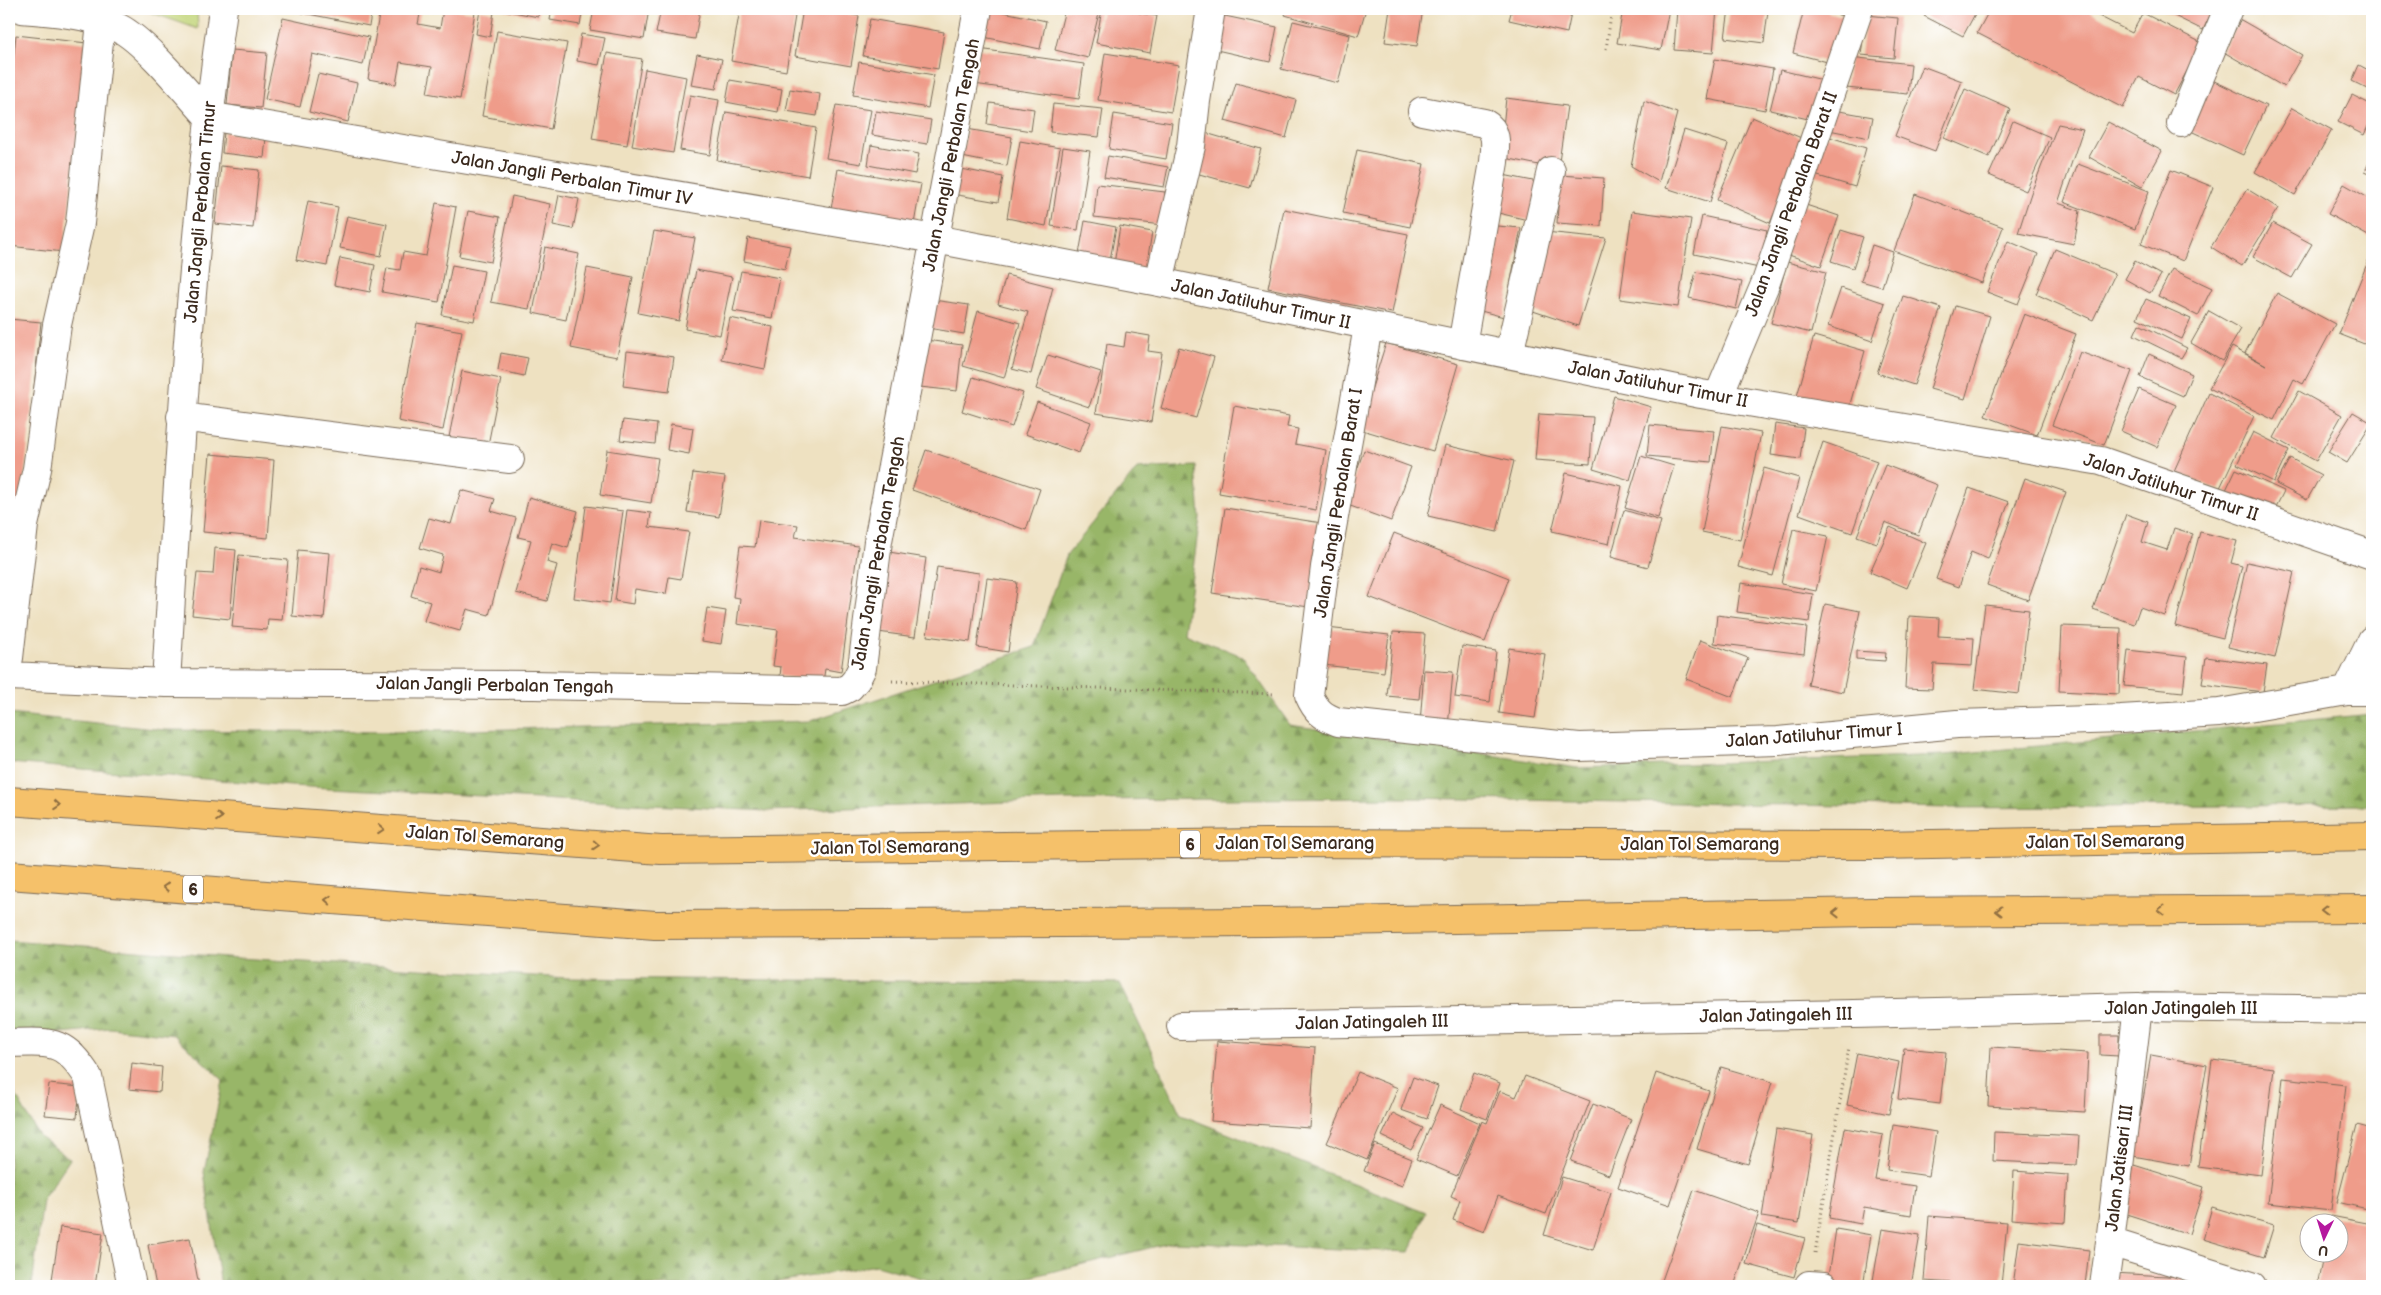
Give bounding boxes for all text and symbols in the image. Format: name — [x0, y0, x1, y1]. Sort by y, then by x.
street label: Jalan Jangli Perbalan Tengah — [919, 37, 984, 274]
street label: Jalan Jangli Perbalan Barat II — [1741, 89, 1842, 319]
street label: Jalan Jangli Perbalan Timur — [180, 100, 221, 324]
street label: Jalan Jangli Perbalan Timur IV — [450, 147, 694, 210]
street label: Jalan Jatiluhur Timur II — [1169, 275, 1352, 334]
street label: Jalan Jatiluhur Timur II — [1566, 357, 1750, 412]
street label: Jalan Jangli Perbalan Barat I — [1310, 387, 1367, 619]
street label: Jalan Jangli Perbalan Tengah — [848, 434, 909, 672]
street label: Jalan Jatiluhur Timur II — [2081, 449, 2261, 526]
street label: Jalan Jangli Perbalan Tengah — [376, 673, 614, 698]
street label: Jalan Jatiluhur Timur I — [1725, 719, 1903, 752]
one-way arrow — [54, 799, 62, 810]
one-way arrow — [216, 811, 224, 822]
street label: Jalan Tol Semarang — [405, 821, 565, 854]
one-way arrow — [378, 824, 386, 835]
street label: Jalan Tol Semarang — [2025, 830, 2185, 853]
road number: 6 — [1180, 831, 1200, 858]
street label: Jalan Tol Semarang — [1216, 833, 1374, 854]
street label: Jalan Tol Semarang — [1621, 834, 1779, 855]
street label: Jalan Tol Semarang — [810, 836, 970, 859]
one-way arrow — [592, 840, 600, 851]
road number: 6 — [183, 876, 203, 902]
one-way arrow — [162, 882, 170, 893]
one-way arrow — [324, 894, 332, 905]
one-way arrow — [2157, 905, 2164, 915]
one-way arrow — [2319, 905, 2327, 915]
one-way arrow — [1994, 906, 2002, 916]
one-way arrow — [1832, 907, 1840, 918]
street label: Jalan Jatingaleh III — [2104, 998, 2258, 1019]
street label: Jalan Jatingaleh III — [1699, 1004, 1853, 1027]
street label: Jalan Jatingaleh III — [1295, 1011, 1449, 1034]
street label: Jalan Jatisari III — [2101, 1103, 2138, 1233]
north arrow — [2298, 1212, 2348, 1262]
text: U — [2318, 1242, 2329, 1259]

